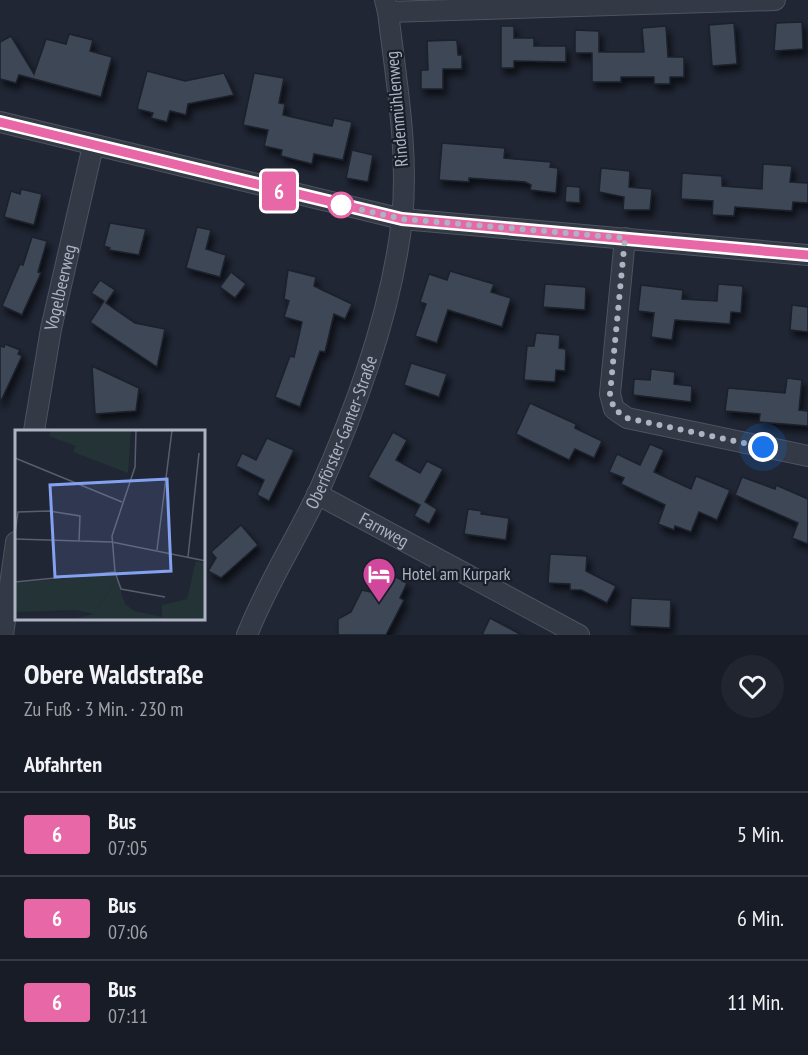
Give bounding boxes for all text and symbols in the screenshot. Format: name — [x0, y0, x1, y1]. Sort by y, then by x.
street label: Rindenmühlenweg — [380, 50, 413, 168]
line badge: 6 — [260, 172, 298, 210]
text: 6 — [274, 178, 284, 205]
unlabelled marker — [328, 192, 354, 218]
street label: Vogelbeerweg — [39, 242, 81, 334]
street label: Oberförster-Ganter-Straße — [300, 353, 382, 513]
inset map — [15, 430, 206, 620]
your location — [748, 432, 778, 462]
street label: Farnweg — [355, 507, 413, 552]
hotel icon: Hotel am Kurpark — [361, 556, 397, 603]
place label: Hotel am Kurpark — [402, 562, 511, 585]
text: Obere Waldstraße — [24, 655, 204, 692]
button: heart — [721, 655, 784, 718]
text: Zu Fuß · 3 Min. · 230 m — [24, 696, 183, 722]
text: Abfahrten — [24, 750, 102, 778]
text: Bus — [108, 807, 136, 835]
text: 5 Min. — [737, 820, 784, 848]
text: 6 — [52, 821, 62, 848]
text: 07:05 — [108, 835, 148, 861]
text: Bus — [108, 891, 136, 919]
text: 6 Min. — [737, 904, 784, 932]
text: 6 — [52, 905, 62, 932]
text: 07:06 — [108, 919, 148, 945]
text: Bus — [108, 975, 136, 1003]
text: 11 Min. — [727, 988, 784, 1016]
text: 6 — [52, 989, 62, 1016]
text: 07:11 — [108, 1003, 148, 1029]

